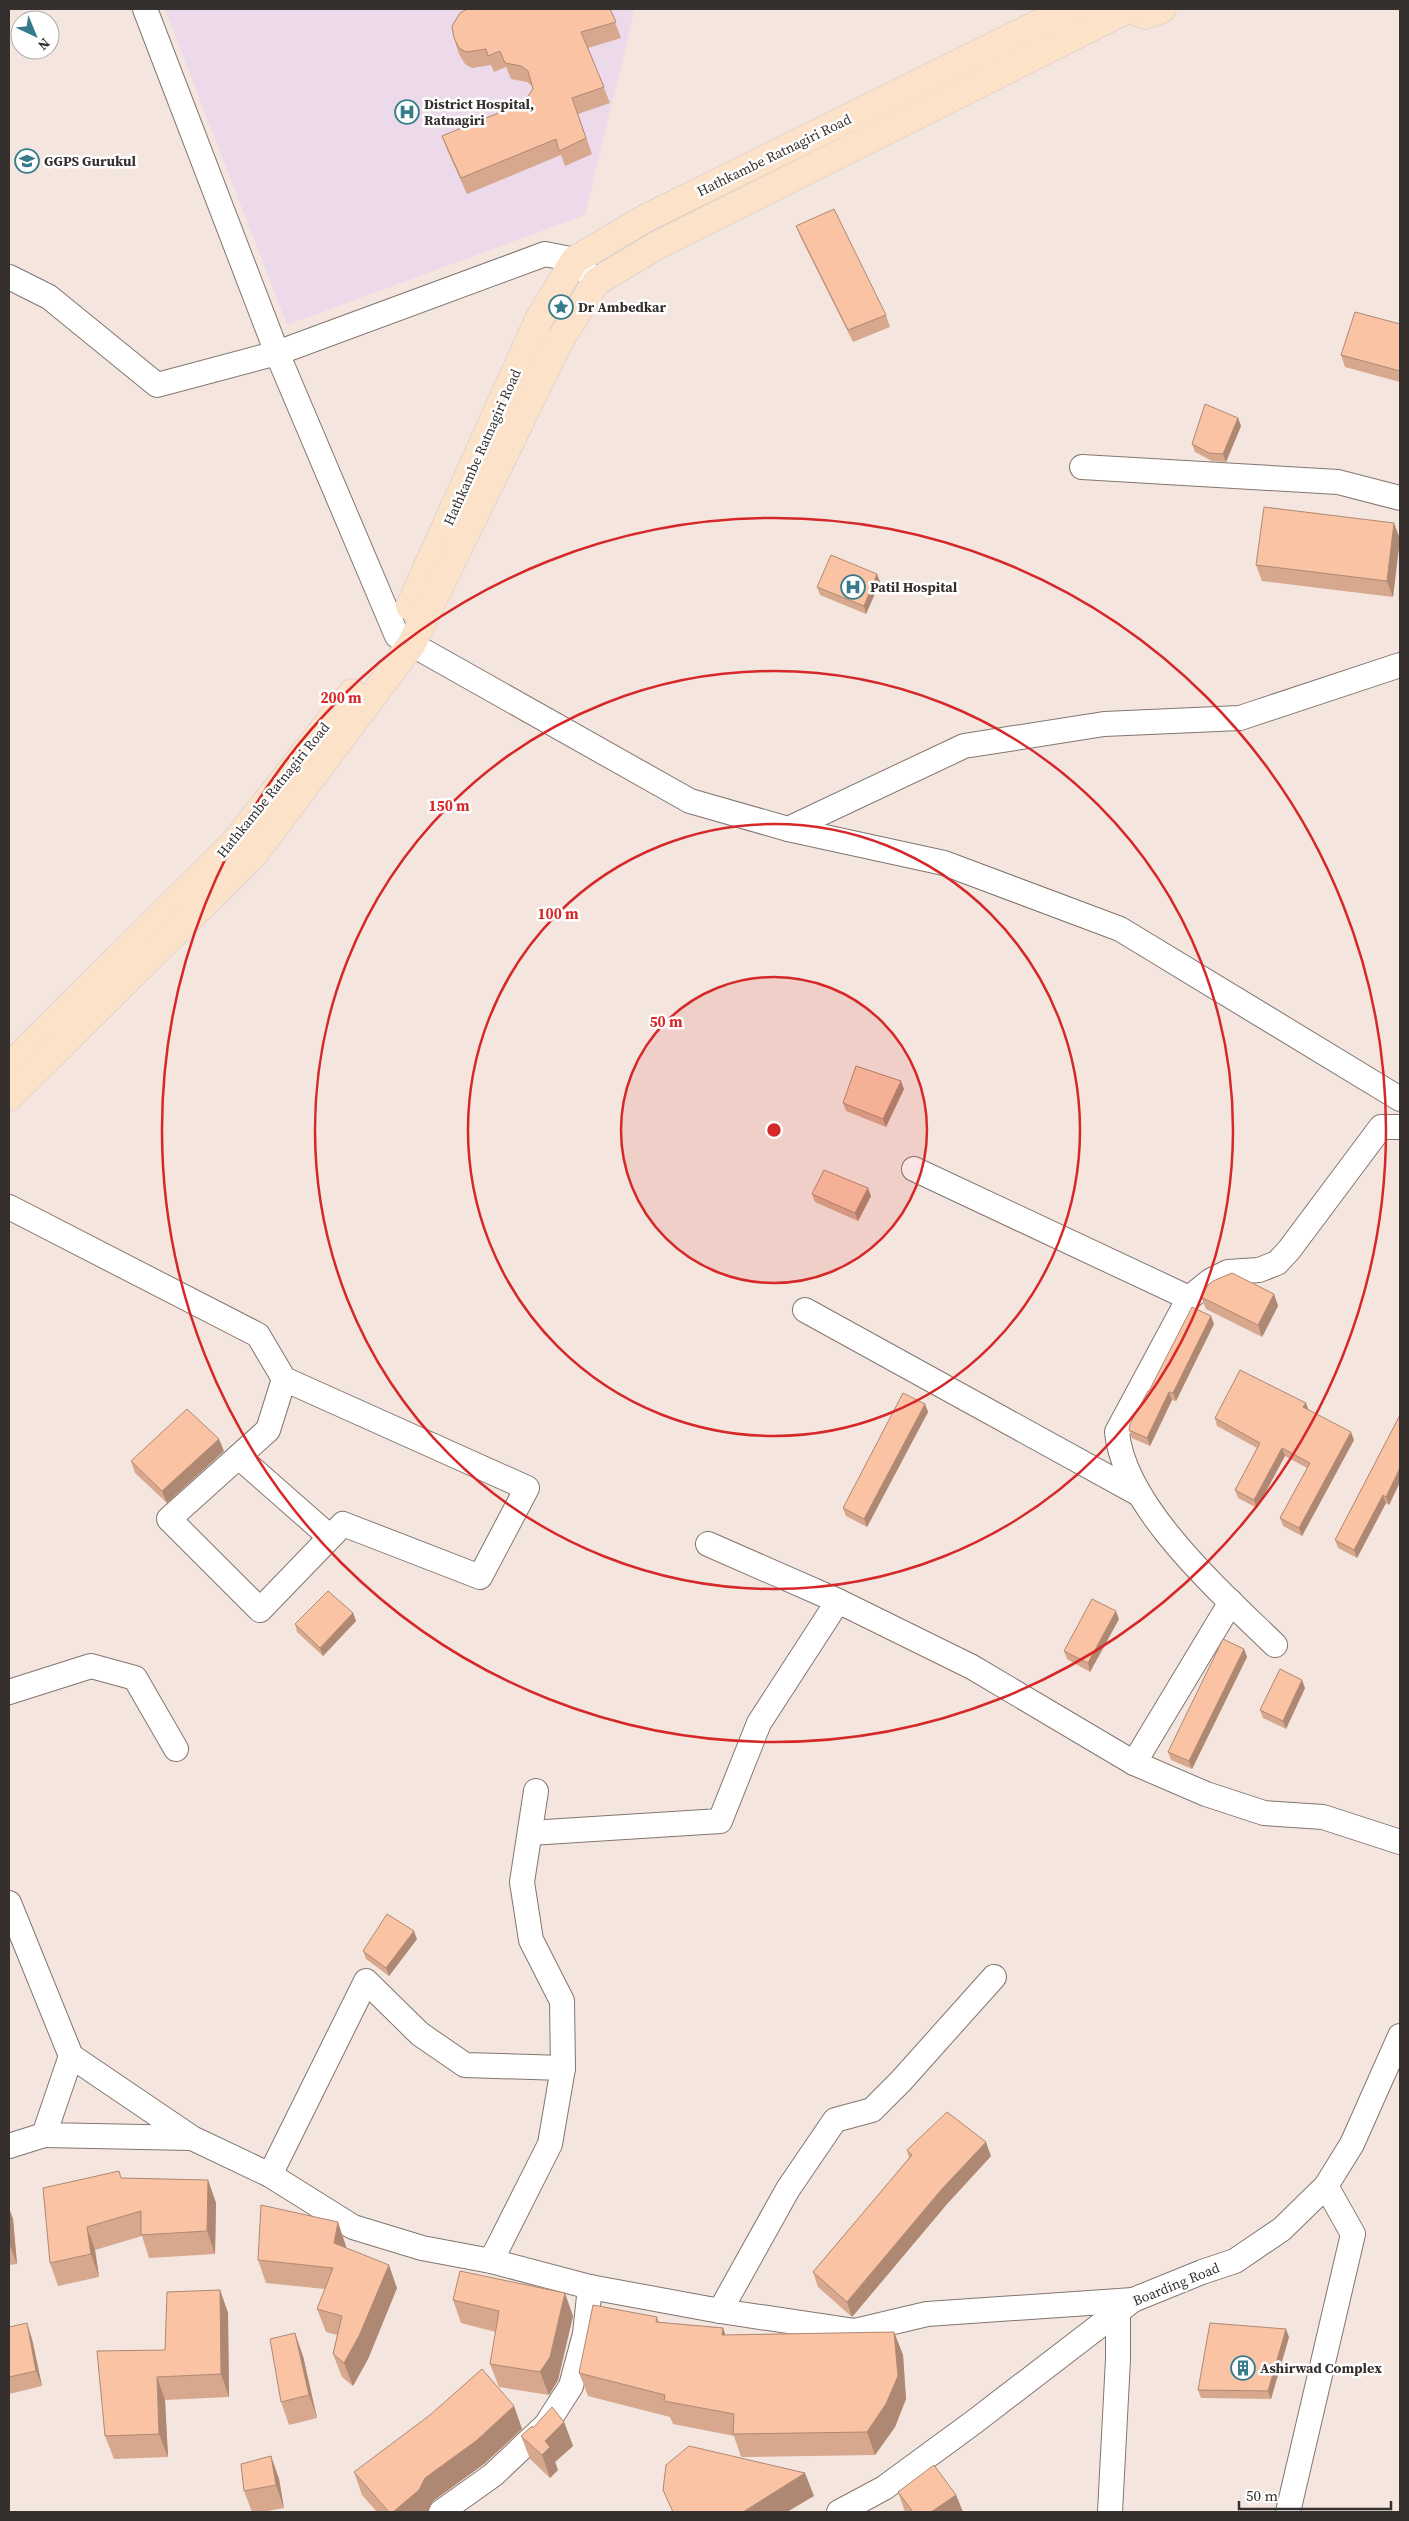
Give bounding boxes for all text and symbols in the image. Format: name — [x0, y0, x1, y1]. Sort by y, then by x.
north arrow — [10, 10, 60, 60]
text: N — [33, 34, 55, 55]
place label: District Hospital, Ratnagiri — [424, 94, 534, 130]
hospital icon: District Hospital, Ratnagiri — [394, 99, 420, 125]
street label: Hathkambe Ratnagiri Road — [693, 109, 855, 201]
school or university icon: GGPS Gurukul — [14, 148, 40, 174]
place label: GGPS Gurukul — [44, 151, 137, 171]
place icon: Dr Ambedkar — [548, 294, 574, 320]
place label: Dr Ambedkar — [578, 297, 667, 317]
street label: Hathkambe Ratnagiri Road — [438, 365, 526, 528]
hospital icon: Patil Hospital — [840, 574, 866, 600]
place label: Patil Hospital — [870, 577, 958, 597]
text: 200 m — [320, 687, 362, 708]
street label: Hathkambe Ratnagiri Road — [212, 718, 334, 862]
text: 150 m — [428, 795, 470, 816]
text: 100 m — [537, 903, 579, 924]
text: 50 m — [649, 1011, 683, 1032]
centre of rings — [765, 1121, 783, 1139]
street label: Boarding Road — [1130, 2257, 1223, 2311]
building icon: Ashirwad Complex — [1230, 2355, 1256, 2381]
place label: Ashirwad Complex — [1260, 2358, 1382, 2378]
scale bar — [1239, 2478, 1392, 2510]
text: 50 m — [1246, 2485, 1278, 2506]

